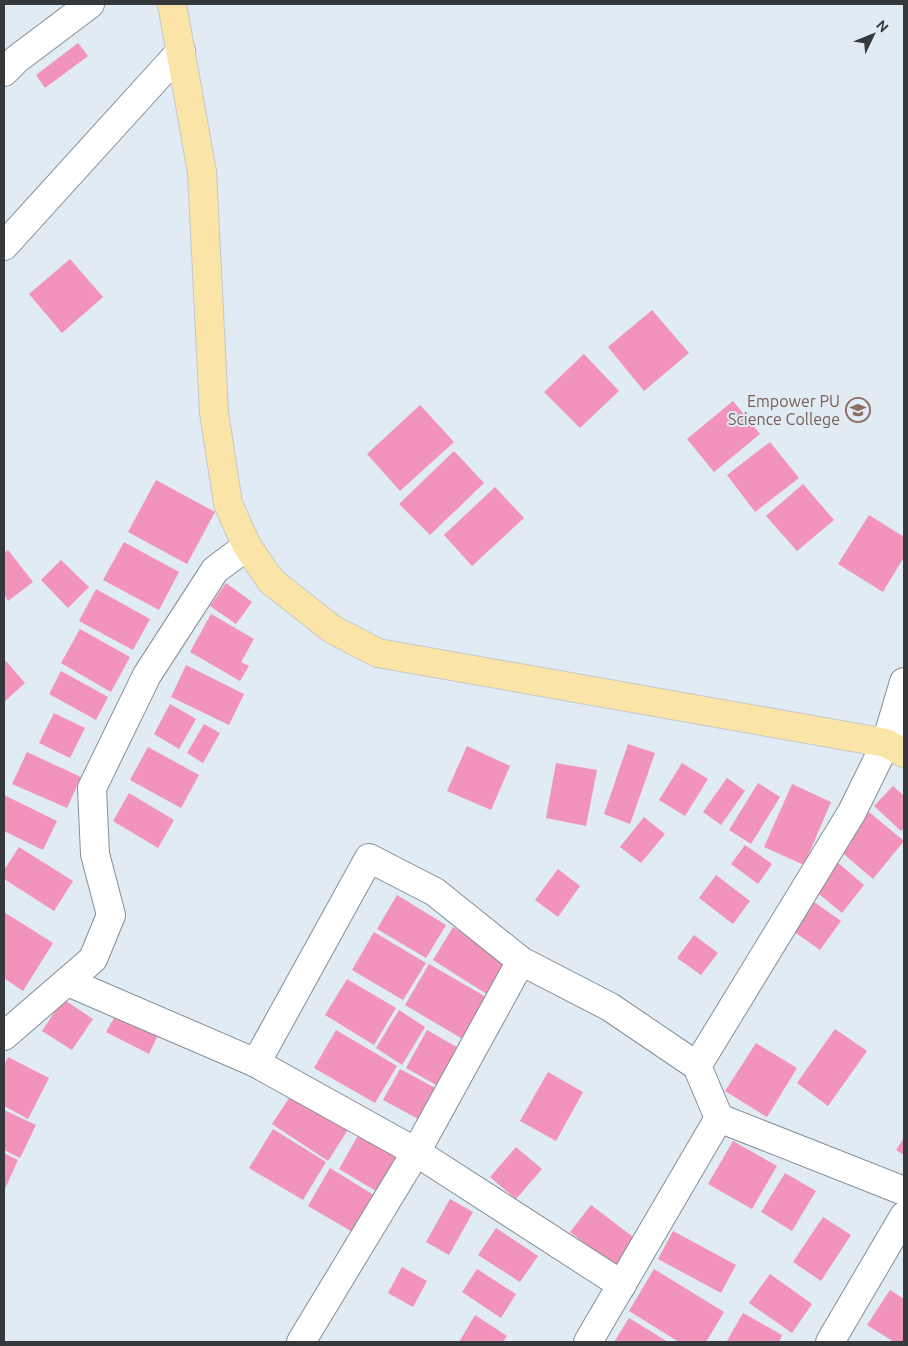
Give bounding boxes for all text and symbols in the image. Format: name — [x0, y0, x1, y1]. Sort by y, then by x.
north arrow — [848, 10, 898, 60]
text: N — [873, 17, 892, 35]
place label: Empower PU Science College — [728, 392, 840, 428]
school or university icon: Empower PU Science College — [845, 397, 871, 423]

